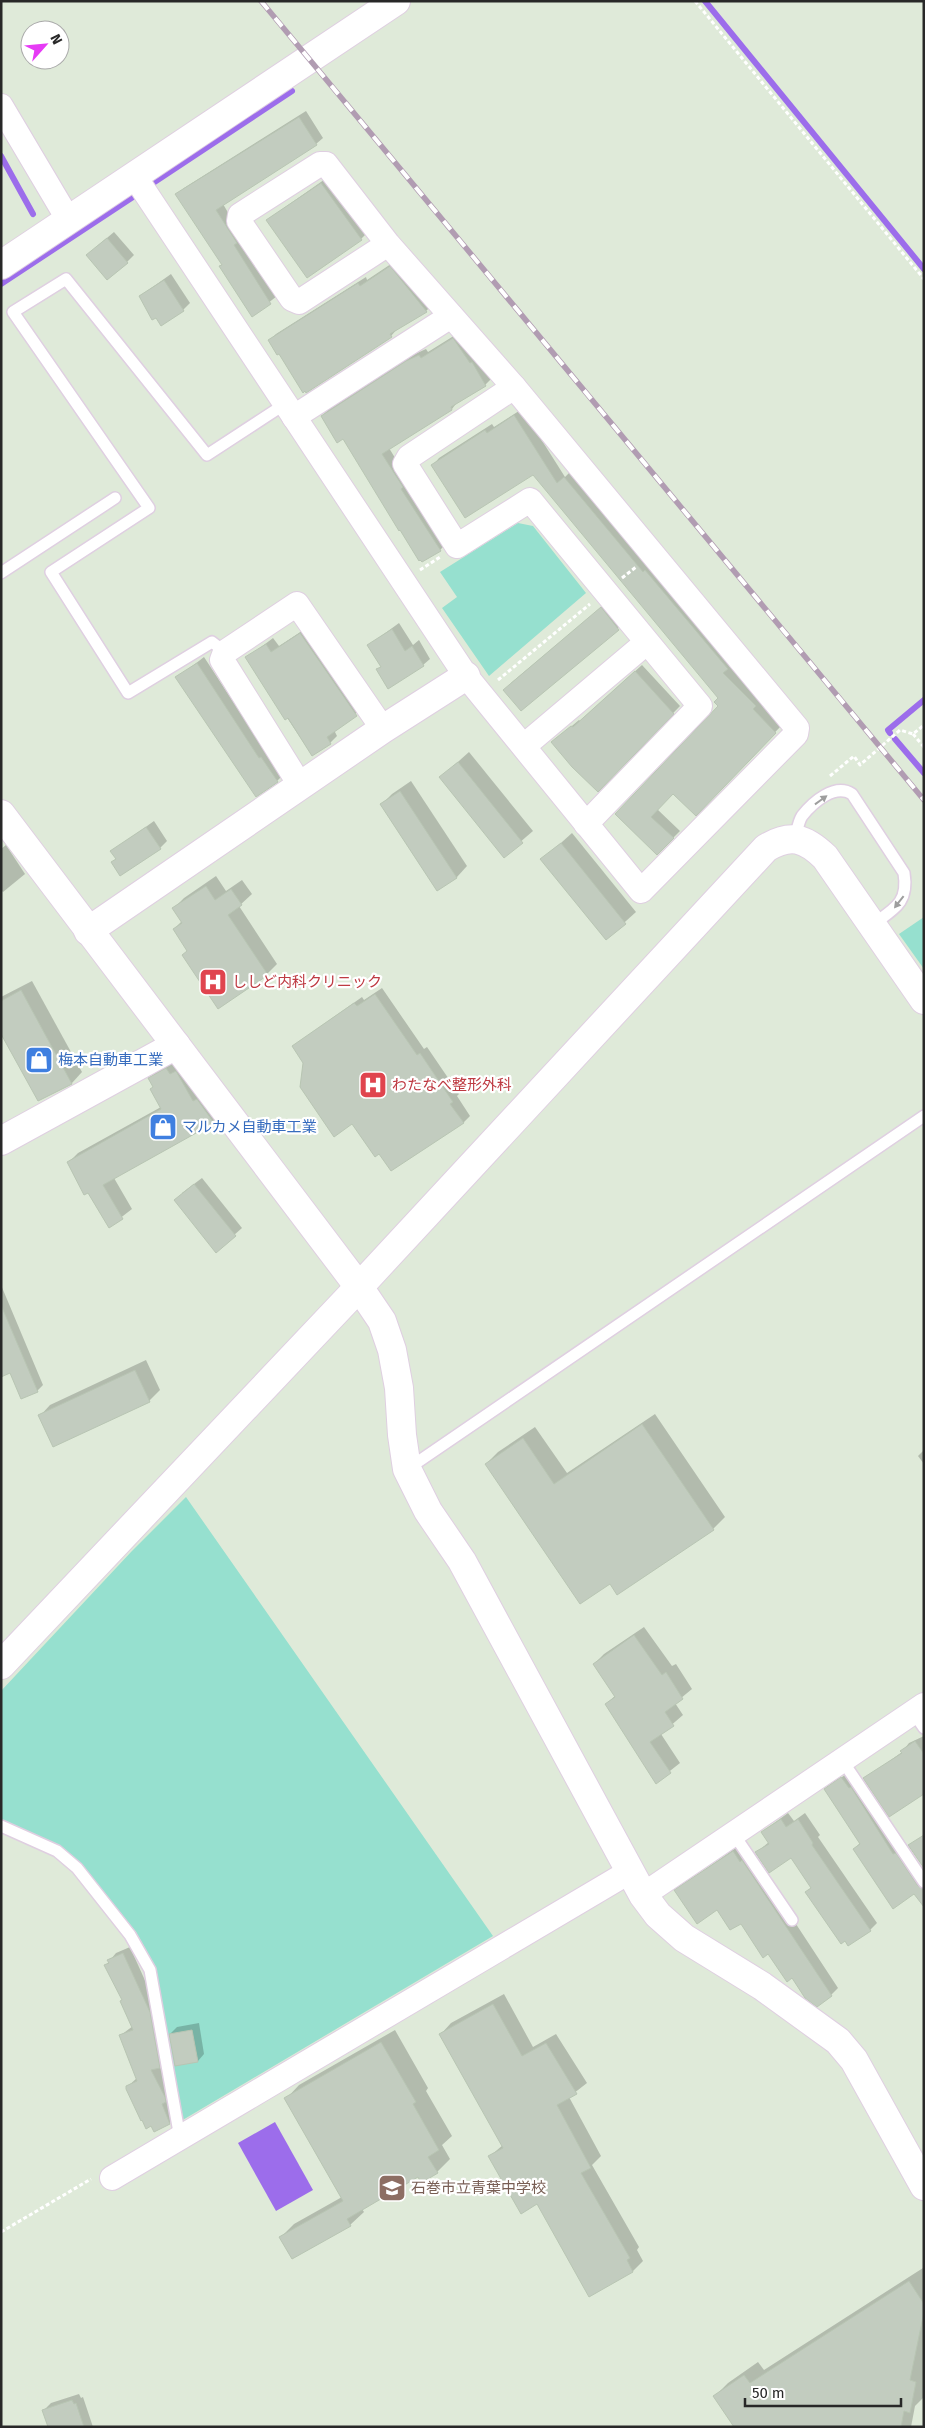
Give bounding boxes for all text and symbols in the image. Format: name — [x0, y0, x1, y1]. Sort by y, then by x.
north arrow — [20, 20, 70, 70]
text: N — [46, 31, 66, 47]
one-way arrow — [814, 795, 827, 806]
one-way arrow — [894, 895, 904, 909]
hospital icon: ししど内科クリニック — [198, 967, 228, 997]
place label: ししど内科クリニック — [232, 973, 382, 991]
shop icon: 梅本自動車工業 — [24, 1045, 54, 1075]
place label: 梅本自動車工業 — [58, 1051, 163, 1069]
hospital icon: わたなべ整形外科 — [358, 1070, 388, 1100]
place label: わたなべ整形外科 — [392, 1076, 512, 1094]
shop icon: マルカメ自動車工業 — [148, 1112, 178, 1142]
place label: マルカメ自動車工業 — [182, 1118, 317, 1136]
school or university icon: 石巻市立青葉中学校 — [377, 2173, 407, 2203]
place label: 石巻市立青葉中学校 — [411, 2179, 546, 2197]
scale bar — [745, 2376, 901, 2408]
text: 50 m — [752, 2384, 785, 2402]

